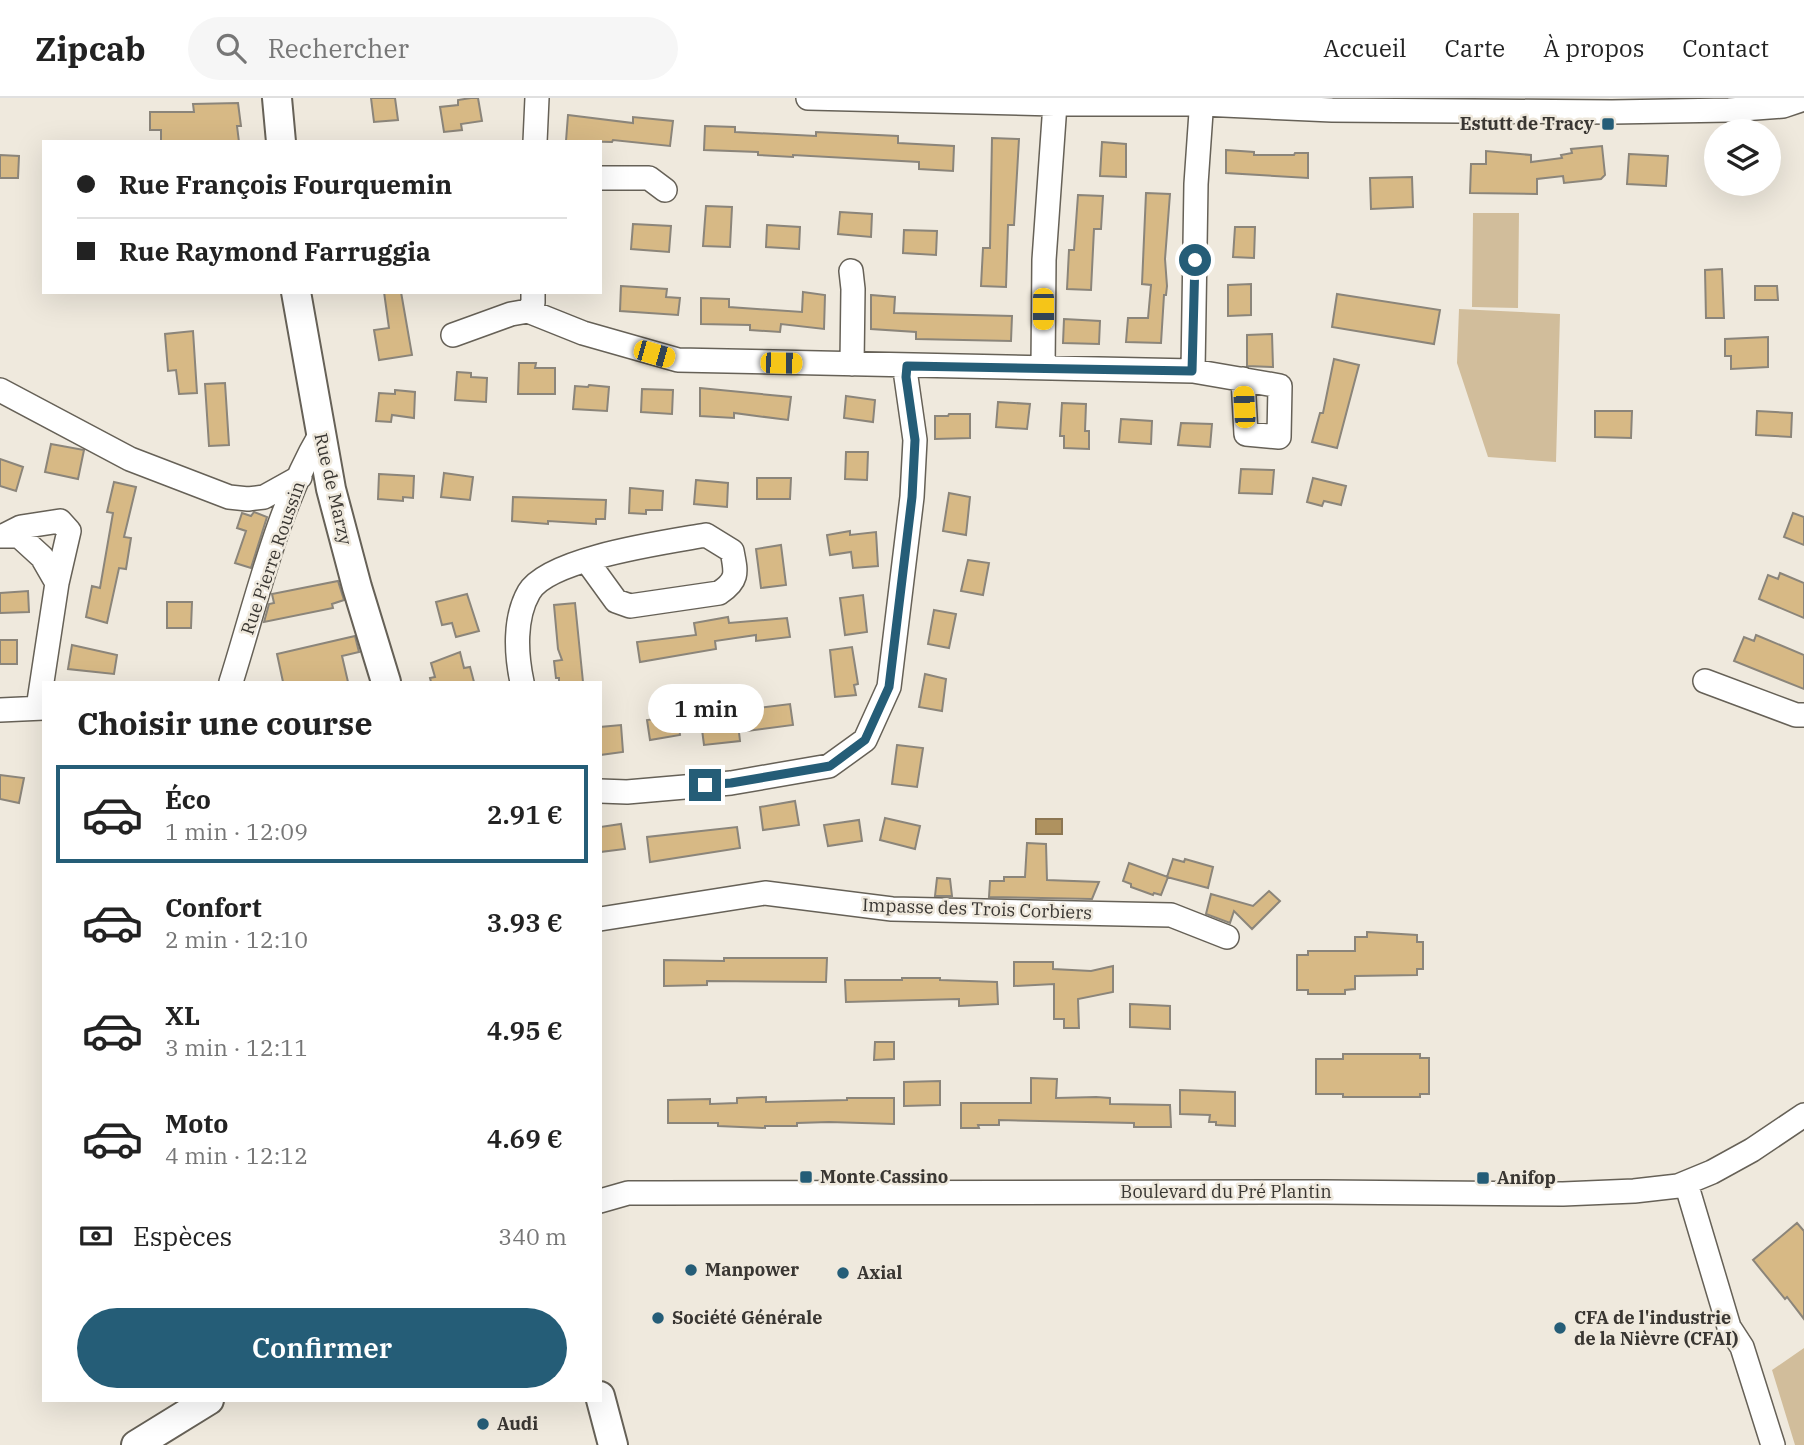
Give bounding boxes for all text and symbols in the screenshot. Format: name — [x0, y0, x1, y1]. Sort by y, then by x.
search box — [188, 17, 678, 80]
text: Zipcab — [35, 27, 146, 70]
icon: search — [212, 29, 250, 67]
text: Rechercher — [268, 31, 409, 65]
text: Accueil — [1323, 32, 1407, 64]
text: Carte — [1445, 32, 1505, 64]
text: À propos — [1543, 32, 1644, 64]
text: Contact — [1682, 32, 1769, 64]
place label: Estutt de Tracy — [1460, 112, 1595, 135]
marker: Estutt de Tracy — [1600, 116, 1616, 132]
map controls — [1704, 119, 1781, 196]
button: layers — [1704, 119, 1781, 196]
text: Rue François Fourquemin — [119, 167, 452, 201]
text: Rue Raymond Farruggia — [119, 234, 431, 268]
route start — [1179, 244, 1211, 276]
car — [1033, 288, 1054, 330]
car — [631, 338, 678, 370]
car — [760, 352, 803, 374]
car — [1233, 385, 1256, 429]
street label: Rue de Marzy — [309, 431, 358, 547]
street label: Rue Pierre Roussin — [235, 478, 310, 638]
callout: 1 min — [647, 684, 763, 732]
text: 1 min — [674, 693, 738, 723]
text: Choisir une course — [77, 702, 373, 744]
route end — [689, 769, 721, 801]
text: Éco — [165, 782, 211, 816]
icon: car — [81, 783, 144, 846]
text: 2.91 € — [487, 797, 563, 831]
text: 1 min · 12:09 — [165, 816, 308, 846]
text: Confort — [165, 890, 262, 924]
icon: car — [81, 891, 144, 954]
street label: Impasse des Trois Corbiers — [862, 893, 1092, 924]
text: 3.93 € — [487, 905, 563, 939]
text: 2 min · 12:10 — [165, 924, 308, 954]
text: XL — [165, 998, 200, 1032]
icon: car — [81, 999, 144, 1062]
text: 4.95 € — [487, 1013, 563, 1047]
text: 3 min · 12:11 — [165, 1032, 308, 1062]
text: Moto — [165, 1106, 228, 1140]
icon: car — [81, 1107, 144, 1170]
text: 4.69 € — [487, 1121, 563, 1155]
text: 4 min · 12:12 — [165, 1140, 308, 1170]
place label: Monte Cassino — [820, 1165, 948, 1188]
place label: Anifop — [1497, 1166, 1556, 1189]
marker: Monte Cassino — [798, 1169, 814, 1185]
marker: Anifop — [1475, 1170, 1491, 1186]
street label: Boulevard du Pré Plantin — [1120, 1180, 1332, 1203]
icon: cash — [77, 1217, 115, 1255]
text: Espèces — [133, 1219, 232, 1253]
text: 340 m — [498, 1221, 567, 1251]
place label: Manpower — [705, 1258, 799, 1281]
place label: Axial — [857, 1261, 902, 1284]
marker: Manpower — [683, 1262, 699, 1278]
marker: Axial — [835, 1265, 851, 1281]
place label: Société Générale — [672, 1306, 822, 1329]
place label: CFA de l'industrie de la Nièvre (CFAI) — [1574, 1306, 1738, 1350]
button: Confirmer — [77, 1308, 567, 1388]
marker: Société Générale — [650, 1310, 666, 1326]
marker: CFA de l'industrie de la Nièvre (CFAI) — [1552, 1320, 1568, 1336]
place label: Audi — [497, 1412, 538, 1435]
marker: Audi — [475, 1416, 491, 1432]

